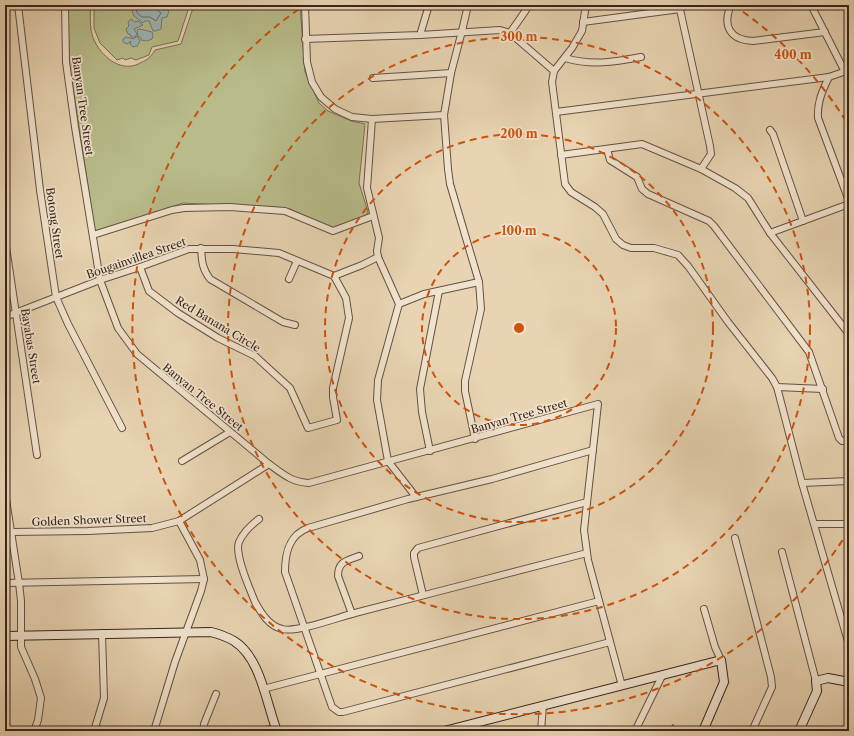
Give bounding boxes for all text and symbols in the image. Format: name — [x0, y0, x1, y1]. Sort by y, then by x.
text: 300 m — [500, 29, 538, 44]
text: 400 m — [774, 47, 812, 62]
street label: Banyan Tree Street — [69, 56, 97, 156]
text: 200 m — [500, 126, 538, 141]
street label: Botong Street — [43, 186, 67, 260]
text: 100 m — [501, 223, 537, 238]
street label: Bougainvillea Street — [84, 234, 188, 282]
street label: Red Banana Circle — [173, 293, 263, 355]
street label: Bayabas Street — [18, 307, 44, 385]
centre of rings — [512, 321, 526, 335]
street label: Banyan Tree Street — [160, 360, 246, 434]
street label: Banyan Tree Street — [469, 395, 569, 436]
street label: Golden Shower Street — [31, 511, 147, 529]

